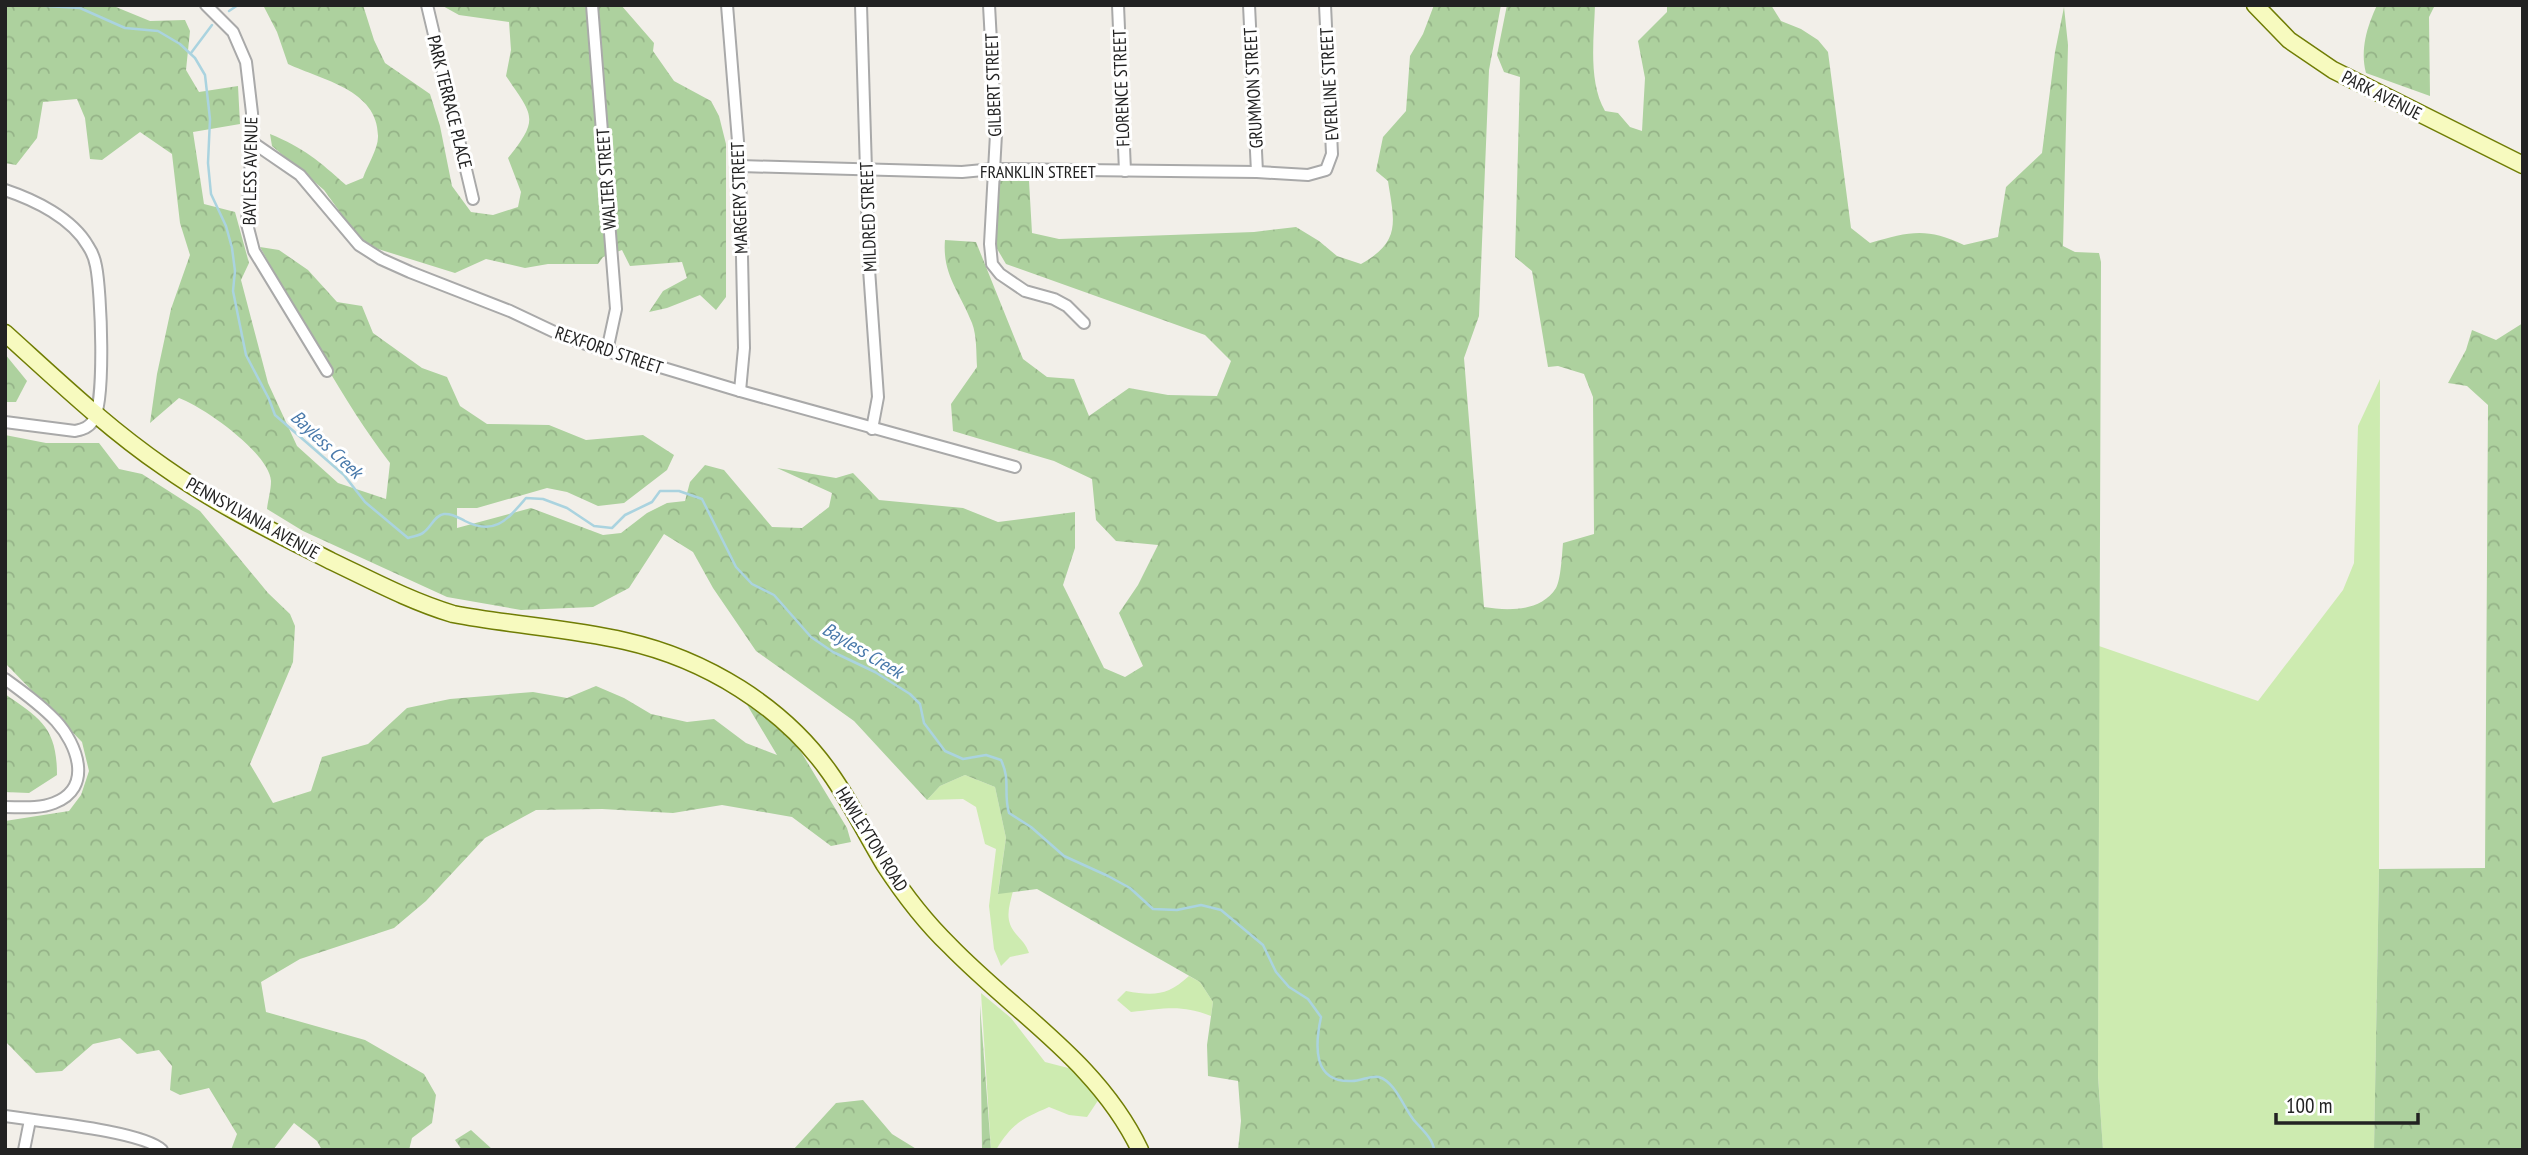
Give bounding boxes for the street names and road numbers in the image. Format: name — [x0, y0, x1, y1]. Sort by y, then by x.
street label: GRUMMON STREET — [1238, 27, 1268, 149]
street label: EVERLINE STREET — [1315, 27, 1343, 141]
street label: FLORENCE STREET — [1107, 29, 1135, 147]
street label: PARK TERRACE PLACE — [422, 33, 478, 171]
street label: GILBERT STREET — [980, 33, 1006, 137]
street label: PARK AVENUE — [2338, 65, 2426, 125]
street label: BAYLESS AVENUE — [238, 116, 262, 226]
street label: WALTER STREET — [591, 127, 621, 231]
street label: MARGERY STREET — [726, 142, 752, 254]
street label: FRANKLIN STREET — [980, 160, 1096, 183]
street label: MILDRED STREET — [855, 162, 881, 272]
street label: REXFORD STREET — [552, 321, 666, 379]
street label: PENNSYLVANIA AVENUE — [182, 472, 324, 564]
street label: HAWLEYTON ROAD — [831, 782, 913, 896]

